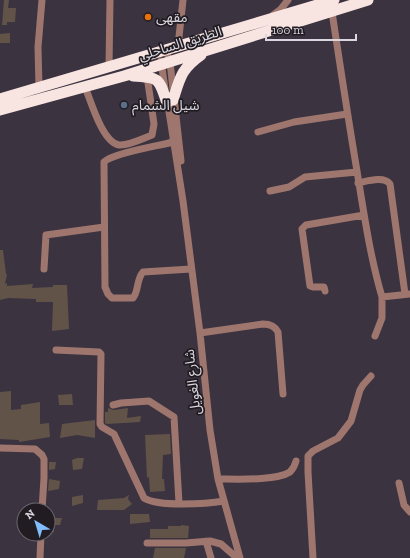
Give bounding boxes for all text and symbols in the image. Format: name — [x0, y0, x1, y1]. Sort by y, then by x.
place label: مقهى — [156, 9, 188, 26]
marker: مقهى — [143, 12, 153, 22]
scale bar — [266, 16, 356, 42]
street label: الطريق الساحلي — [136, 23, 225, 66]
text: 100 m — [272, 23, 304, 37]
place label: شيل الشمام — [132, 97, 199, 116]
marker: شيل الشمام — [119, 100, 129, 110]
street label: شارع الغويل — [181, 348, 206, 416]
north arrow — [16, 502, 56, 542]
text: N — [23, 506, 38, 522]

